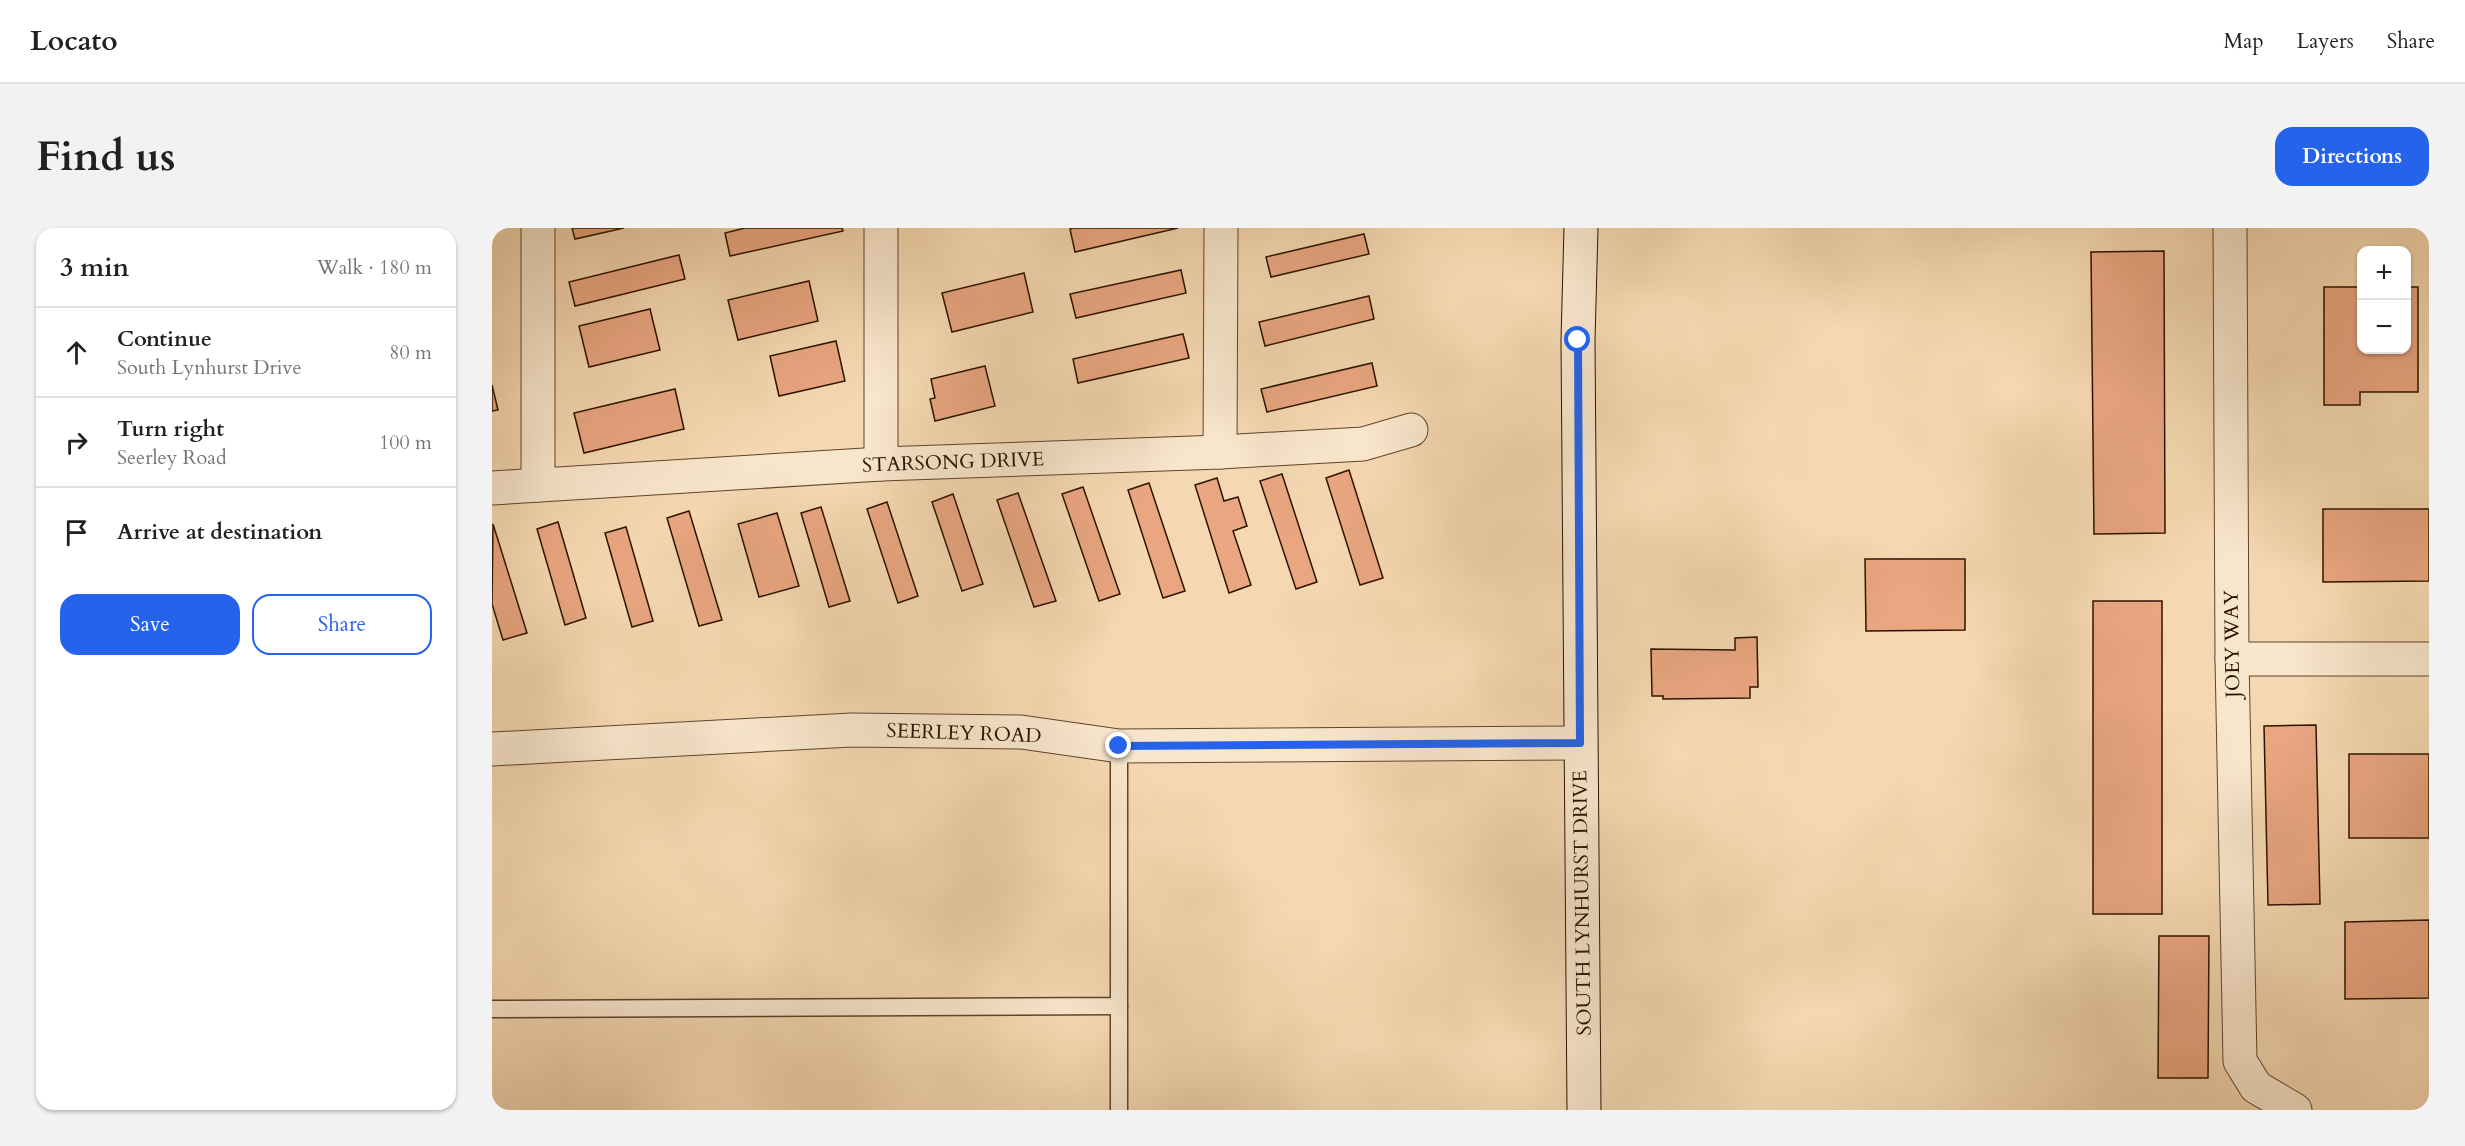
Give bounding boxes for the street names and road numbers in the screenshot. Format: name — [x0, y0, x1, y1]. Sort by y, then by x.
street label: STARSONG DRIVE — [861, 445, 1045, 479]
street label: JOEY WAY — [2218, 590, 2246, 701]
street label: SEERLEY ROAD — [886, 717, 1042, 749]
street label: SOUTH LYNHURST DRIVE — [1566, 770, 1598, 1036]

